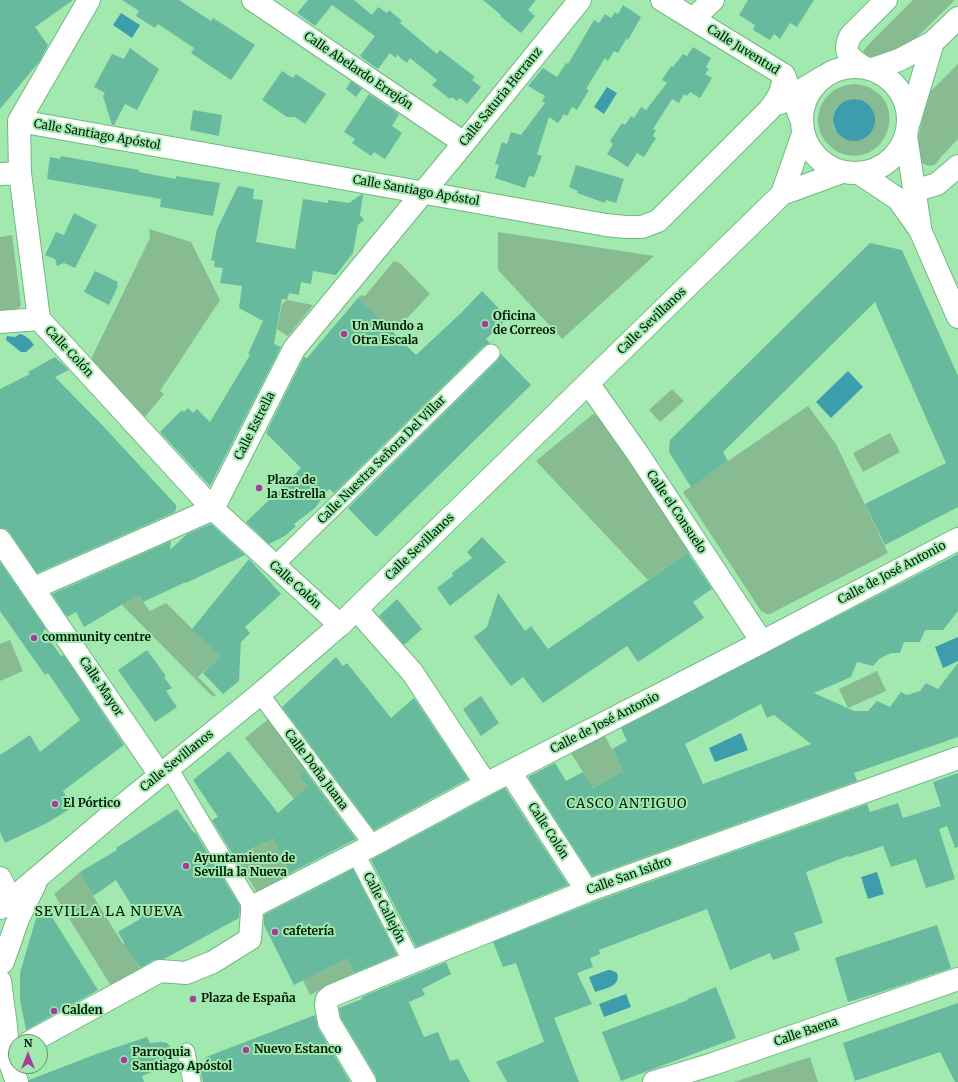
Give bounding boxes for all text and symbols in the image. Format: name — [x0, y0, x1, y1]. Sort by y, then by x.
street label: Calle Juventud — [704, 22, 782, 78]
street label: Calle Abelardo Errejón — [301, 29, 415, 113]
street label: Calle Saturia Herranz — [457, 45, 545, 149]
street label: Calle Santiago Apóstol — [32, 117, 162, 153]
street label: Calle Santiago Apóstol — [351, 173, 481, 209]
street label: Calle Sevillanos — [615, 285, 689, 357]
place label: Oficina de Correos — [493, 310, 556, 338]
marker: Oficina de Correos — [480, 319, 490, 329]
place label: Un Mundo a Otra Escala — [352, 320, 424, 348]
street label: Calle Colón — [42, 324, 96, 380]
marker: Un Mundo a Otra Escala — [339, 329, 349, 339]
street label: Calle Estrella — [232, 389, 278, 463]
street label: Calle Nuestra Señora Del Villar — [315, 393, 449, 527]
street label: Calle el Consuelo — [643, 468, 709, 556]
place label: Plaza de la Estrella — [267, 474, 326, 502]
marker: Plaza de la Estrella — [254, 483, 264, 493]
street label: Calle Sevillanos — [383, 511, 457, 583]
street label: Calle de José Antonio — [836, 538, 948, 608]
street label: Calle Colón — [266, 558, 324, 612]
place label: community centre — [42, 631, 151, 645]
marker: community centre — [29, 633, 39, 643]
street label: Calle Mayor — [76, 655, 126, 719]
street label: Calle de José Antonio — [548, 689, 662, 757]
street label: Calle Sevillanos — [137, 727, 217, 795]
street label: Calle Doña Juana — [281, 727, 351, 813]
district label: CASCO ANTIGUO — [567, 796, 687, 812]
place label: El Pórtico — [63, 797, 120, 811]
marker: El Pórtico — [50, 799, 60, 809]
street label: Calle Colón — [524, 800, 572, 862]
place label: Ayuntamiento de Sevilla la Nueva — [194, 852, 295, 880]
street label: Calle San Isidro — [585, 854, 673, 898]
marker: Ayuntamiento de Sevilla la Nueva — [181, 861, 191, 871]
street label: Calle Callejón — [360, 870, 408, 946]
district label: SEVILLA LA NUEVA — [35, 904, 183, 920]
place label: cafetería — [283, 925, 334, 939]
marker: cafetería — [270, 927, 280, 937]
place label: Plaza de España — [201, 992, 296, 1006]
marker: Plaza de España — [188, 994, 198, 1004]
place label: Calden — [62, 1004, 103, 1018]
marker: Calden — [49, 1006, 59, 1016]
street label: Calle Baena — [772, 1014, 840, 1050]
north arrow — [8, 1034, 48, 1074]
text: N — [24, 1036, 32, 1050]
place label: Nuevo Estanco — [254, 1043, 341, 1057]
marker: Nuevo Estanco — [241, 1045, 251, 1055]
place label: Parroquia Santiago Apóstol — [132, 1046, 232, 1074]
marker: Parroquia Santiago Apóstol — [119, 1055, 129, 1065]

